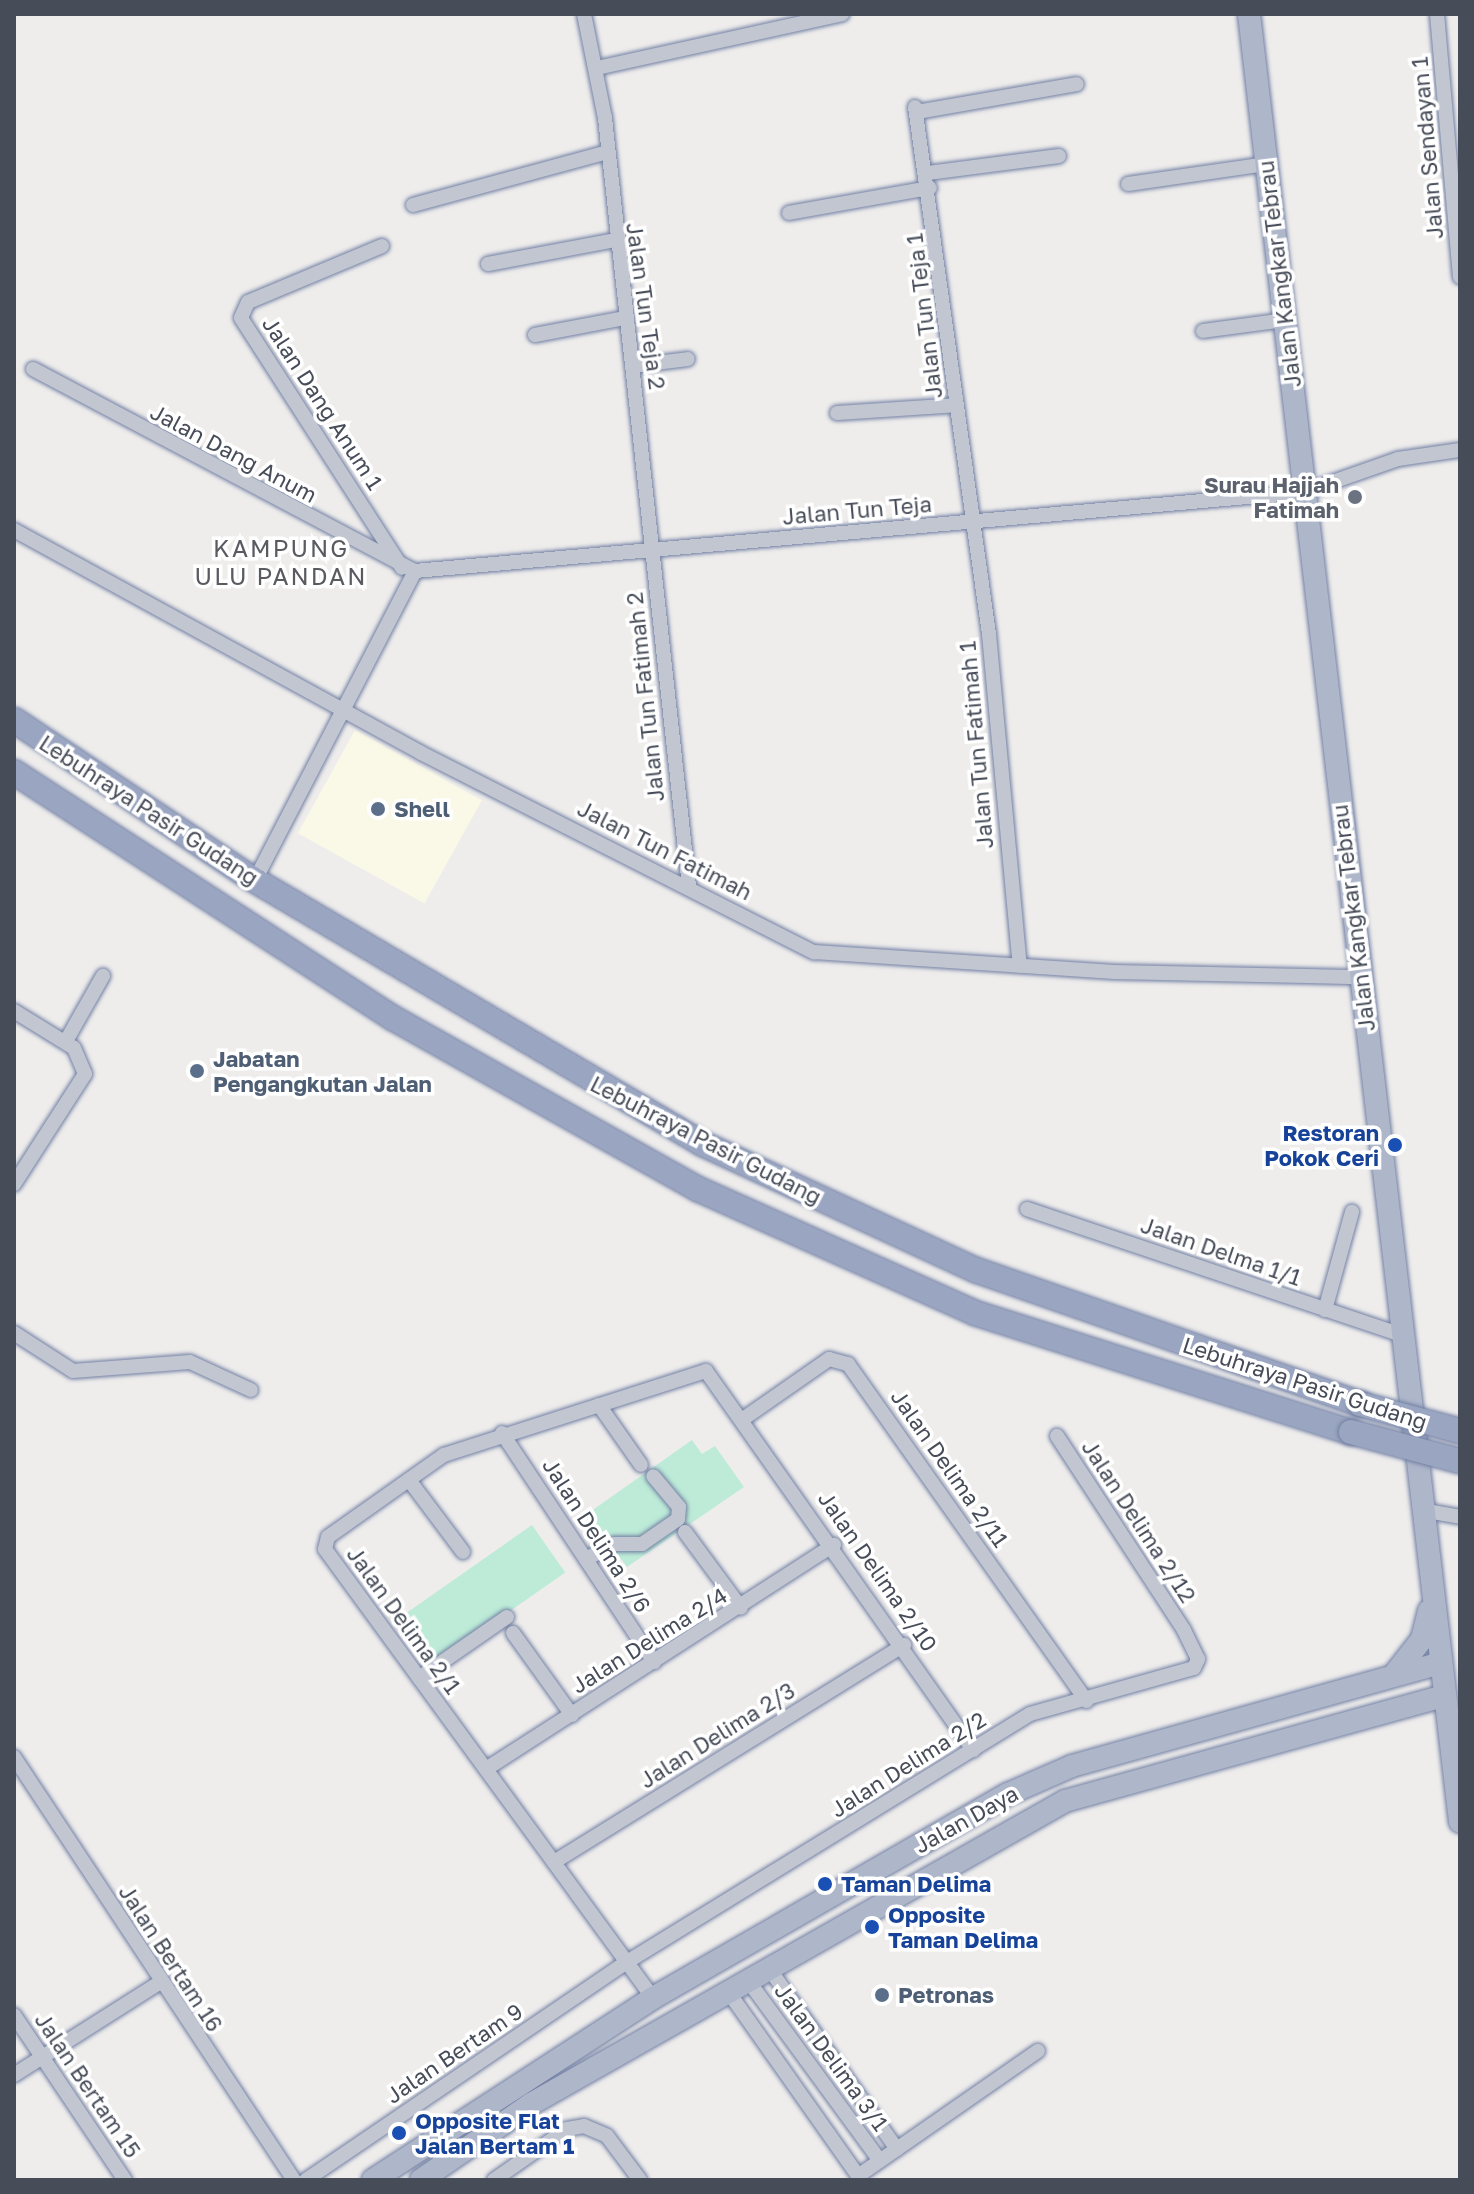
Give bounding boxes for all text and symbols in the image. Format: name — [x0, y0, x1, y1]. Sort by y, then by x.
street label: Jalan Sendayan 1 — [1406, 56, 1448, 240]
street label: Jalan Kangkar Tebrau — [1252, 159, 1306, 389]
street label: Jalan Tun Teja 2 — [621, 221, 671, 391]
street label: Jalan Tun Teja 1 — [901, 232, 947, 400]
street label: Jalan Dang Anum 1 — [257, 312, 389, 494]
street label: Jalan Dang Anum — [146, 398, 322, 508]
place label: Surau Hajjah Fatimah — [1204, 471, 1339, 522]
marker: Surau Hajjah Fatimah — [1346, 488, 1364, 506]
street label: Jalan Tun Teja — [781, 490, 933, 530]
district label: KAMPUNG ULU PANDAN — [195, 534, 367, 590]
street label: Jalan Tun Fatimah 2 — [621, 591, 669, 803]
street label: Jalan Tun Fatimah 1 — [954, 640, 998, 850]
street label: Lebuhraya Pasir Gudang — [35, 729, 263, 891]
street label: Jalan Tun Fatimah — [573, 795, 757, 905]
place label: Shell — [394, 796, 450, 822]
marker: Shell — [369, 800, 387, 818]
street label: Jalan Kangkar Tebrau — [1326, 803, 1380, 1033]
place label: Jabatan Pengangkutan Jalan — [213, 1045, 432, 1096]
marker: Jabatan Pengangkutan Jalan — [188, 1062, 206, 1080]
street label: Lebuhraya Pasir Gudang — [586, 1070, 826, 1210]
place label: Restoran Pokok Ceri — [1264, 1119, 1379, 1170]
marker: Restoran Pokok Ceri — [1386, 1136, 1404, 1154]
street label: Jalan Delma 1/1 — [1137, 1211, 1305, 1291]
street label: Lebuhraya Pasir Gudang — [1179, 1331, 1431, 1435]
street label: Jalan Delima 2/11 — [886, 1384, 1014, 1552]
street label: Jalan Delima 2/12 — [1077, 1435, 1201, 1607]
street label: Jalan Delima 2/6 — [537, 1453, 657, 1617]
street label: Jalan Delima 2/10 — [813, 1486, 943, 1656]
street label: Jalan Delima 2/1 — [342, 1541, 466, 1699]
street label: Jalan Delima 2/4 — [566, 1582, 732, 1698]
street label: Jalan Delima 2/3 — [635, 1677, 799, 1793]
street label: Jalan Delima 2/2 — [826, 1706, 990, 1822]
street label: Jalan Daya — [909, 1780, 1023, 1858]
place label: Taman Delima — [841, 1871, 991, 1897]
marker: Taman Delima — [816, 1875, 834, 1893]
street label: Jalan Bertam 16 — [114, 1880, 228, 2036]
place label: Opposite Taman Delima — [888, 1901, 1038, 1952]
marker: Opposite Taman Delima — [863, 1918, 881, 1936]
street label: Jalan Delima 3/1 — [770, 1978, 894, 2136]
place label: Petronas — [898, 1982, 994, 2008]
marker: Petronas — [873, 1986, 891, 2004]
street label: Jalan Bertam 9 — [381, 1998, 527, 2108]
street label: Jalan Bertam 15 — [30, 2007, 146, 2163]
place label: Opposite Flat Jalan Bertam 1 — [415, 2107, 574, 2158]
marker: Opposite Flat Jalan Bertam 1 — [390, 2124, 408, 2142]

